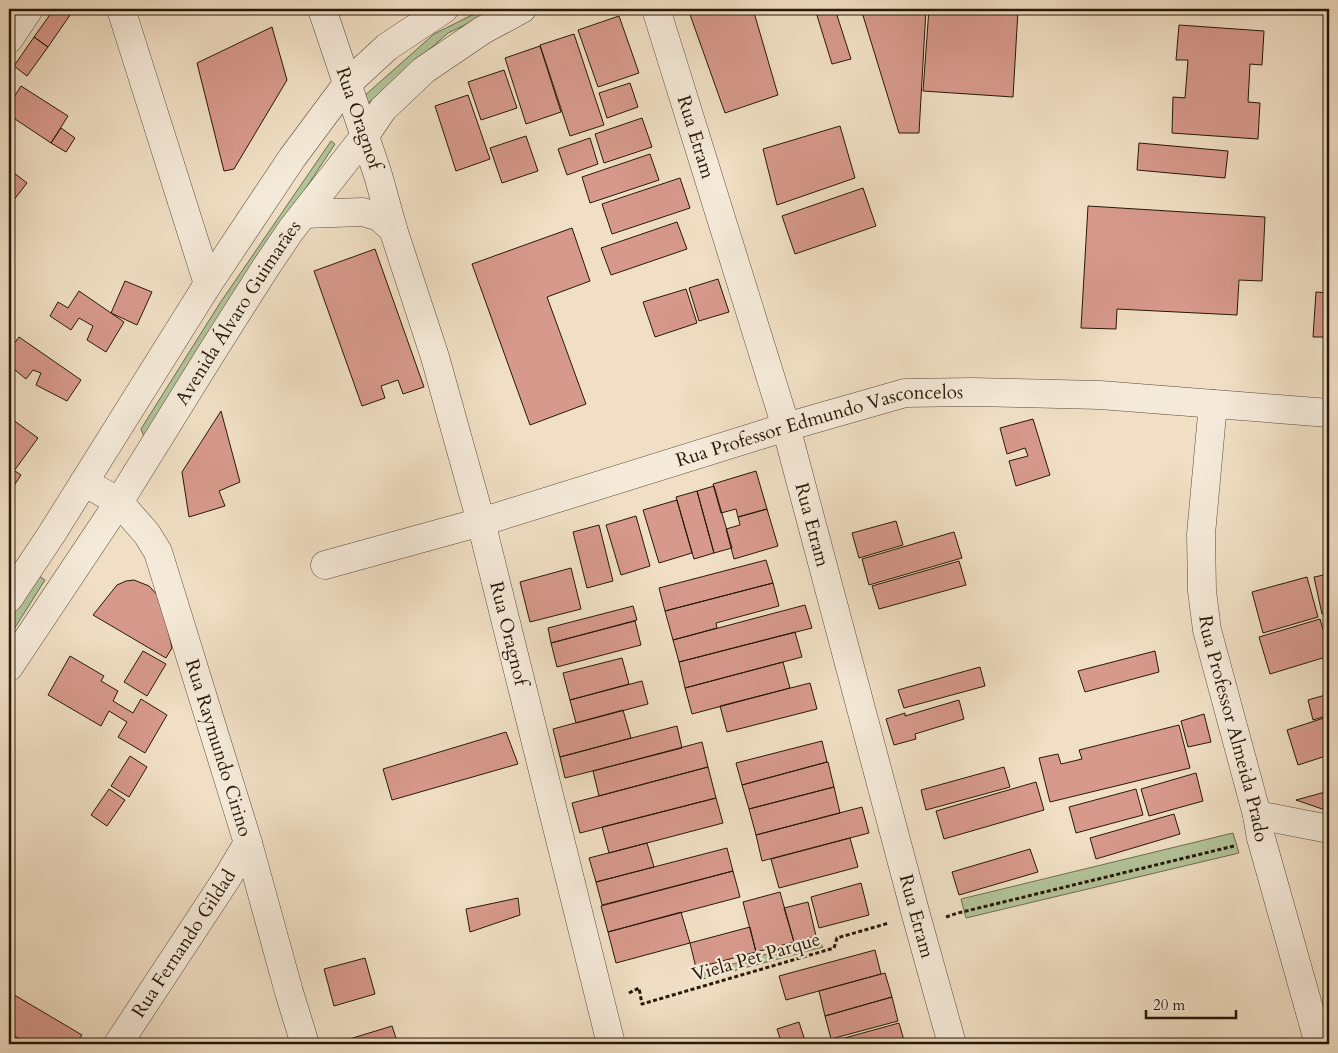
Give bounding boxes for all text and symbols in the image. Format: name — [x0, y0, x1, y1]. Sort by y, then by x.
street label: Rua Oragnof — [329, 64, 389, 175]
street label: Rua Etram — [671, 92, 721, 183]
street label: Avenida Álvaro Guimarães — [169, 215, 307, 410]
street label: Rua Professor Edmundo Vasconcelos — [673, 379, 964, 473]
street label: Rua Etram — [788, 480, 836, 571]
street label: Rua Oragnof — [483, 579, 535, 691]
street label: Rua Professor Almeida Prado — [1192, 614, 1274, 844]
street label: Rua Raymundo Cirino — [179, 656, 258, 840]
street label: Rua Fernando Gildad — [126, 865, 242, 1023]
street label: Rua Etram — [893, 871, 941, 962]
street label: Viela Pet Parque — [689, 926, 823, 988]
scale bar — [1146, 988, 1236, 1020]
text: 20 m — [1153, 995, 1185, 1015]

